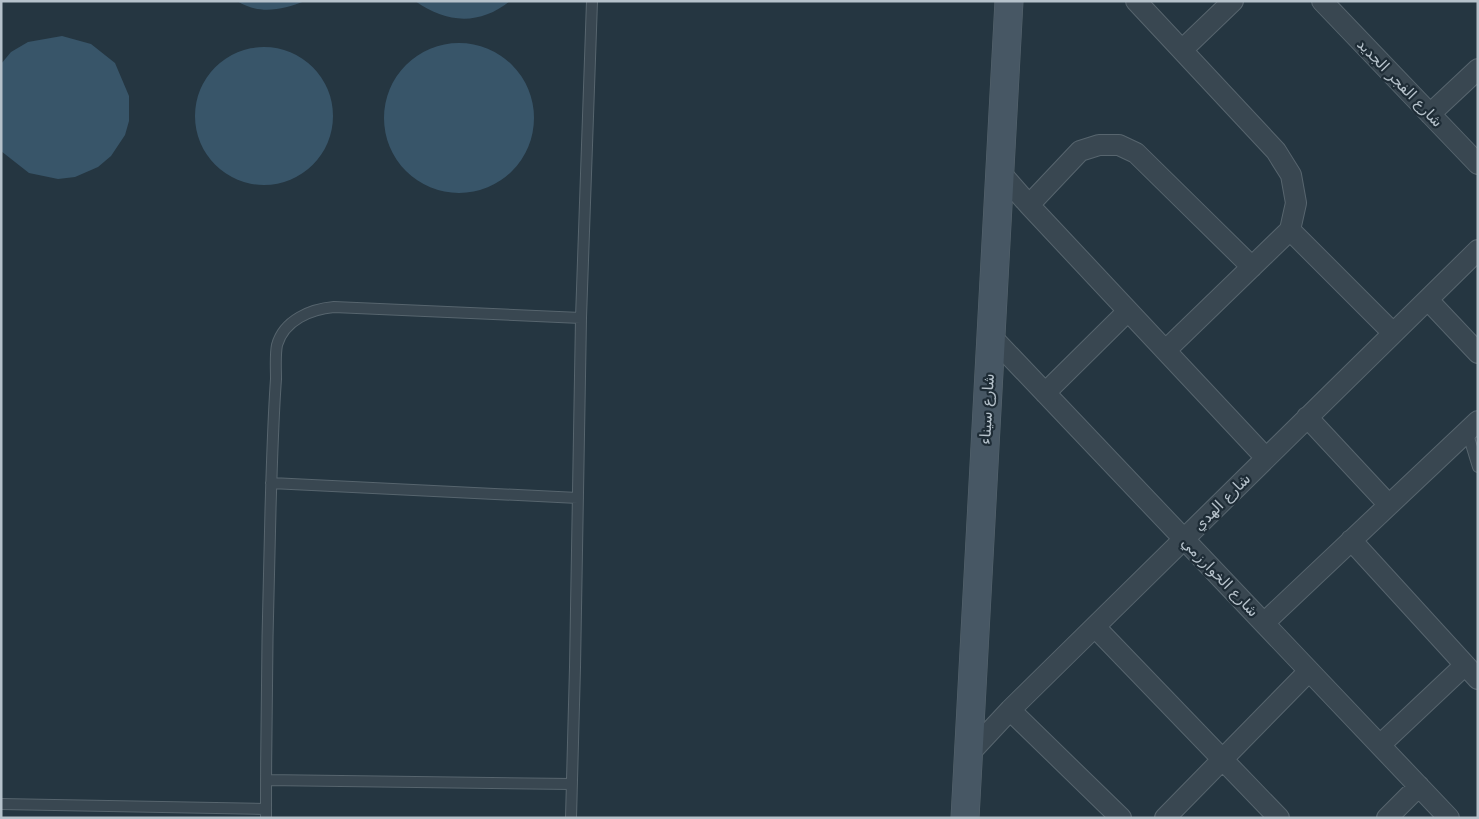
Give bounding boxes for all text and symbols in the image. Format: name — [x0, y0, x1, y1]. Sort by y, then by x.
street label: شارع الفجر الجديد — [1353, 35, 1447, 131]
street label: شارع سيناء — [976, 373, 998, 445]
street label: شارع الهدي — [1190, 470, 1255, 535]
street label: شارع الخوارزمي — [1177, 534, 1262, 621]

